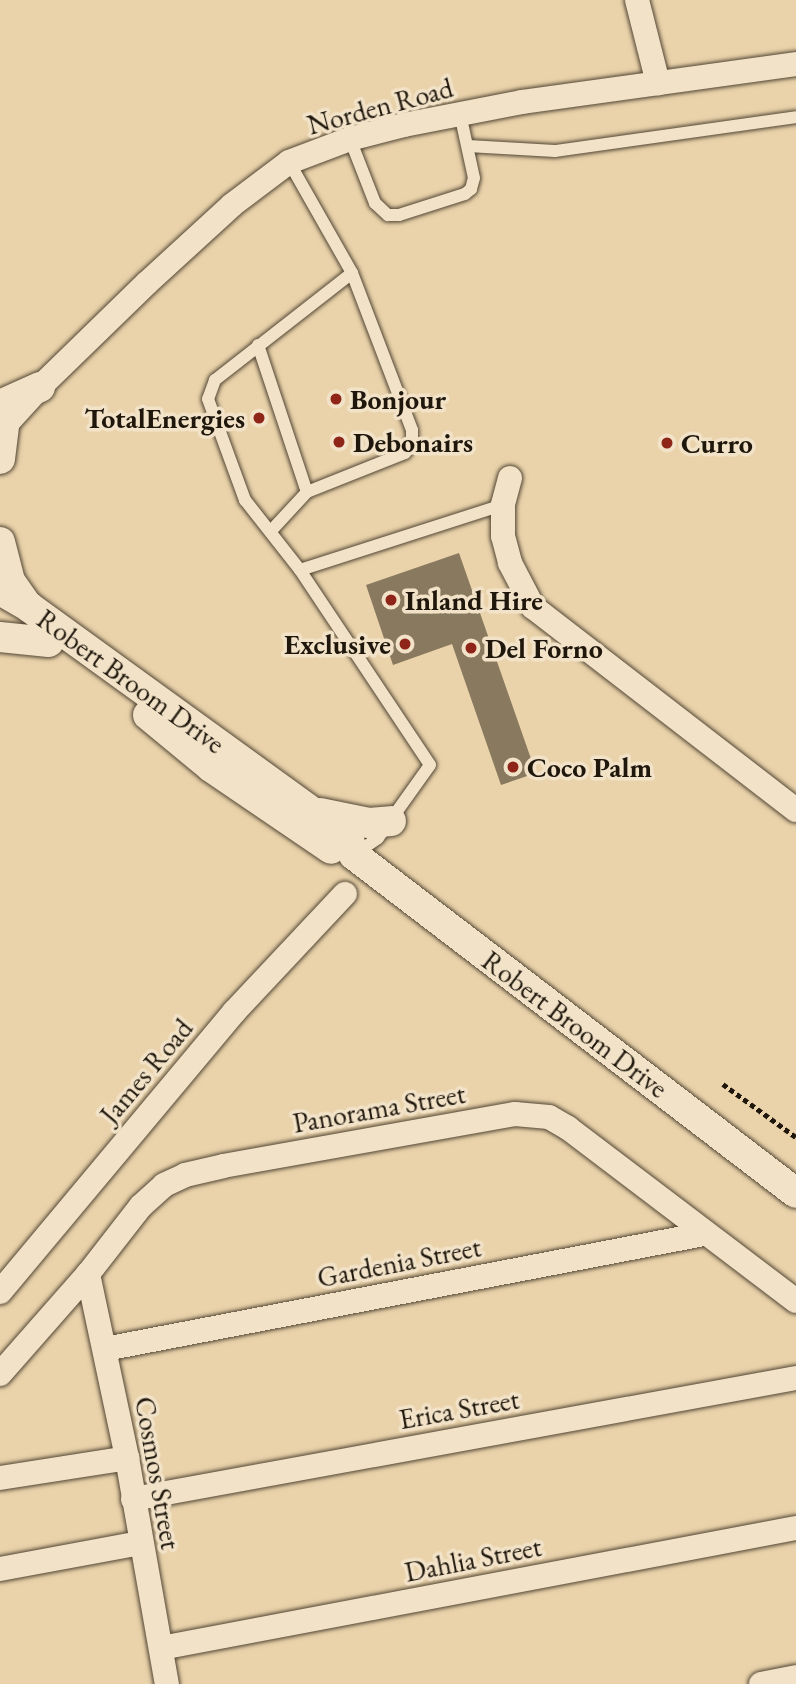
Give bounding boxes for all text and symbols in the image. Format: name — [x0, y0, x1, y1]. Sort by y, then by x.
street label: Norden Road — [303, 70, 457, 142]
place label: Bonjour — [350, 382, 446, 416]
marker: Bonjour — [328, 391, 344, 407]
place label: TotalEnergies — [84, 401, 245, 435]
marker: TotalEnergies — [251, 410, 267, 426]
place label: Debonairs — [353, 425, 473, 459]
place label: Curro — [681, 426, 753, 460]
marker: Debonairs — [331, 434, 347, 450]
marker: Curro — [659, 435, 675, 451]
place label: Inland Hire — [405, 583, 543, 617]
marker: Inland Hire — [383, 592, 399, 608]
street label: Robert Broom Drive — [31, 602, 231, 760]
place label: Exclusive — [284, 627, 391, 661]
place label: Del Forno — [485, 631, 603, 665]
marker: Exclusive — [397, 636, 413, 652]
marker: Del Forno — [463, 640, 479, 656]
place label: Coco Palm — [527, 750, 652, 784]
marker: Coco Palm — [505, 759, 521, 775]
street label: Robert Broom Drive — [476, 943, 674, 1105]
street label: James Road — [92, 1012, 200, 1130]
street label: Panorama Street — [290, 1076, 468, 1140]
street label: Gardenia Street — [314, 1230, 484, 1294]
street label: Erica Street — [396, 1382, 522, 1436]
street label: Cosmos Street — [128, 1394, 188, 1552]
street label: Dahlia Street — [402, 1529, 544, 1589]

